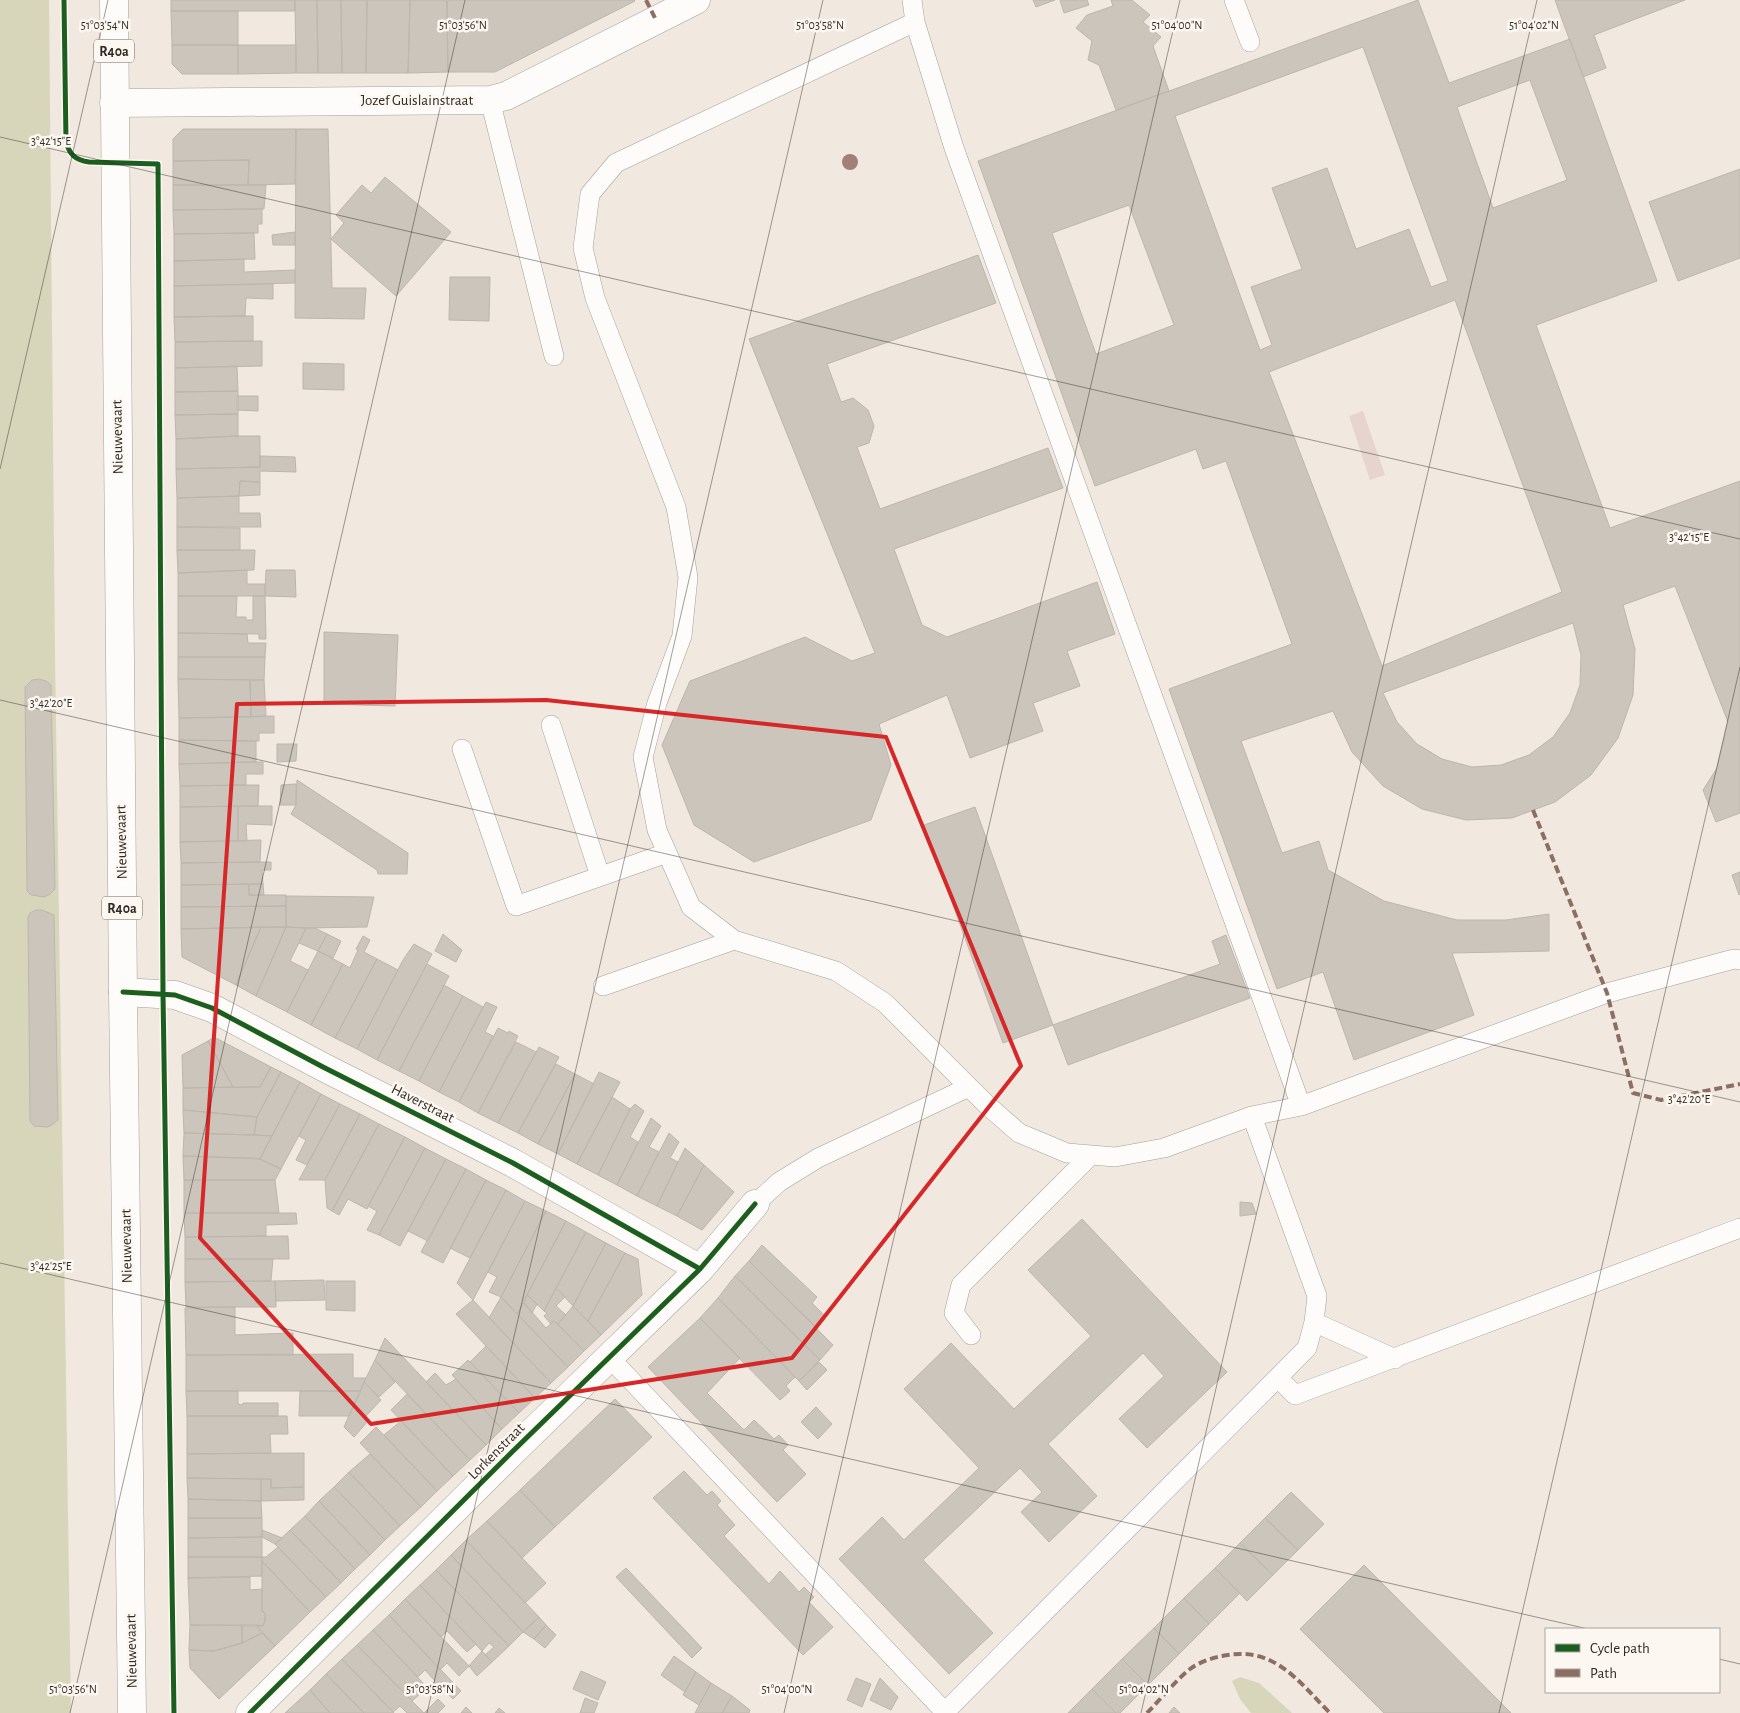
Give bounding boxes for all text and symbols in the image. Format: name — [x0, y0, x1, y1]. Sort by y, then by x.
text: 51°03'54"N — [81, 19, 129, 31]
text: 51°03'56"N — [439, 19, 487, 31]
text: 51°03'58"N — [796, 19, 844, 31]
text: 51°04'00"N — [1152, 19, 1203, 31]
text: 51°04'02"N — [1509, 19, 1559, 31]
road number: R40a — [94, 40, 134, 62]
street label: Jozef Guislainstraat — [361, 93, 474, 108]
text: 3°42'15"E — [31, 135, 71, 147]
street label: Nieuwevaart — [109, 399, 126, 474]
text: 3°42'15"E — [1669, 531, 1709, 543]
text: 3°42'20"E — [30, 697, 73, 709]
street label: Nieuwevaart — [113, 804, 130, 879]
road number: R40a — [102, 896, 142, 920]
street label: Haverstraat — [389, 1081, 457, 1126]
text: 3°42'20"E — [1668, 1093, 1711, 1105]
street label: Nieuwevaart — [118, 1208, 135, 1283]
text: 3°42'25"E — [30, 1260, 72, 1272]
street label: Lorkenstraat — [465, 1420, 528, 1482]
street label: Nieuwevaart — [123, 1613, 140, 1688]
legend — [1545, 1628, 1720, 1693]
text: Cycle path — [1590, 1641, 1650, 1656]
text: Path — [1590, 1666, 1617, 1681]
text: 51°03'56"N — [49, 1683, 97, 1695]
text: 51°03'58"N — [406, 1683, 454, 1695]
text: 51°04'00"N — [762, 1683, 813, 1695]
text: 51°04'02"N — [1119, 1683, 1169, 1695]

